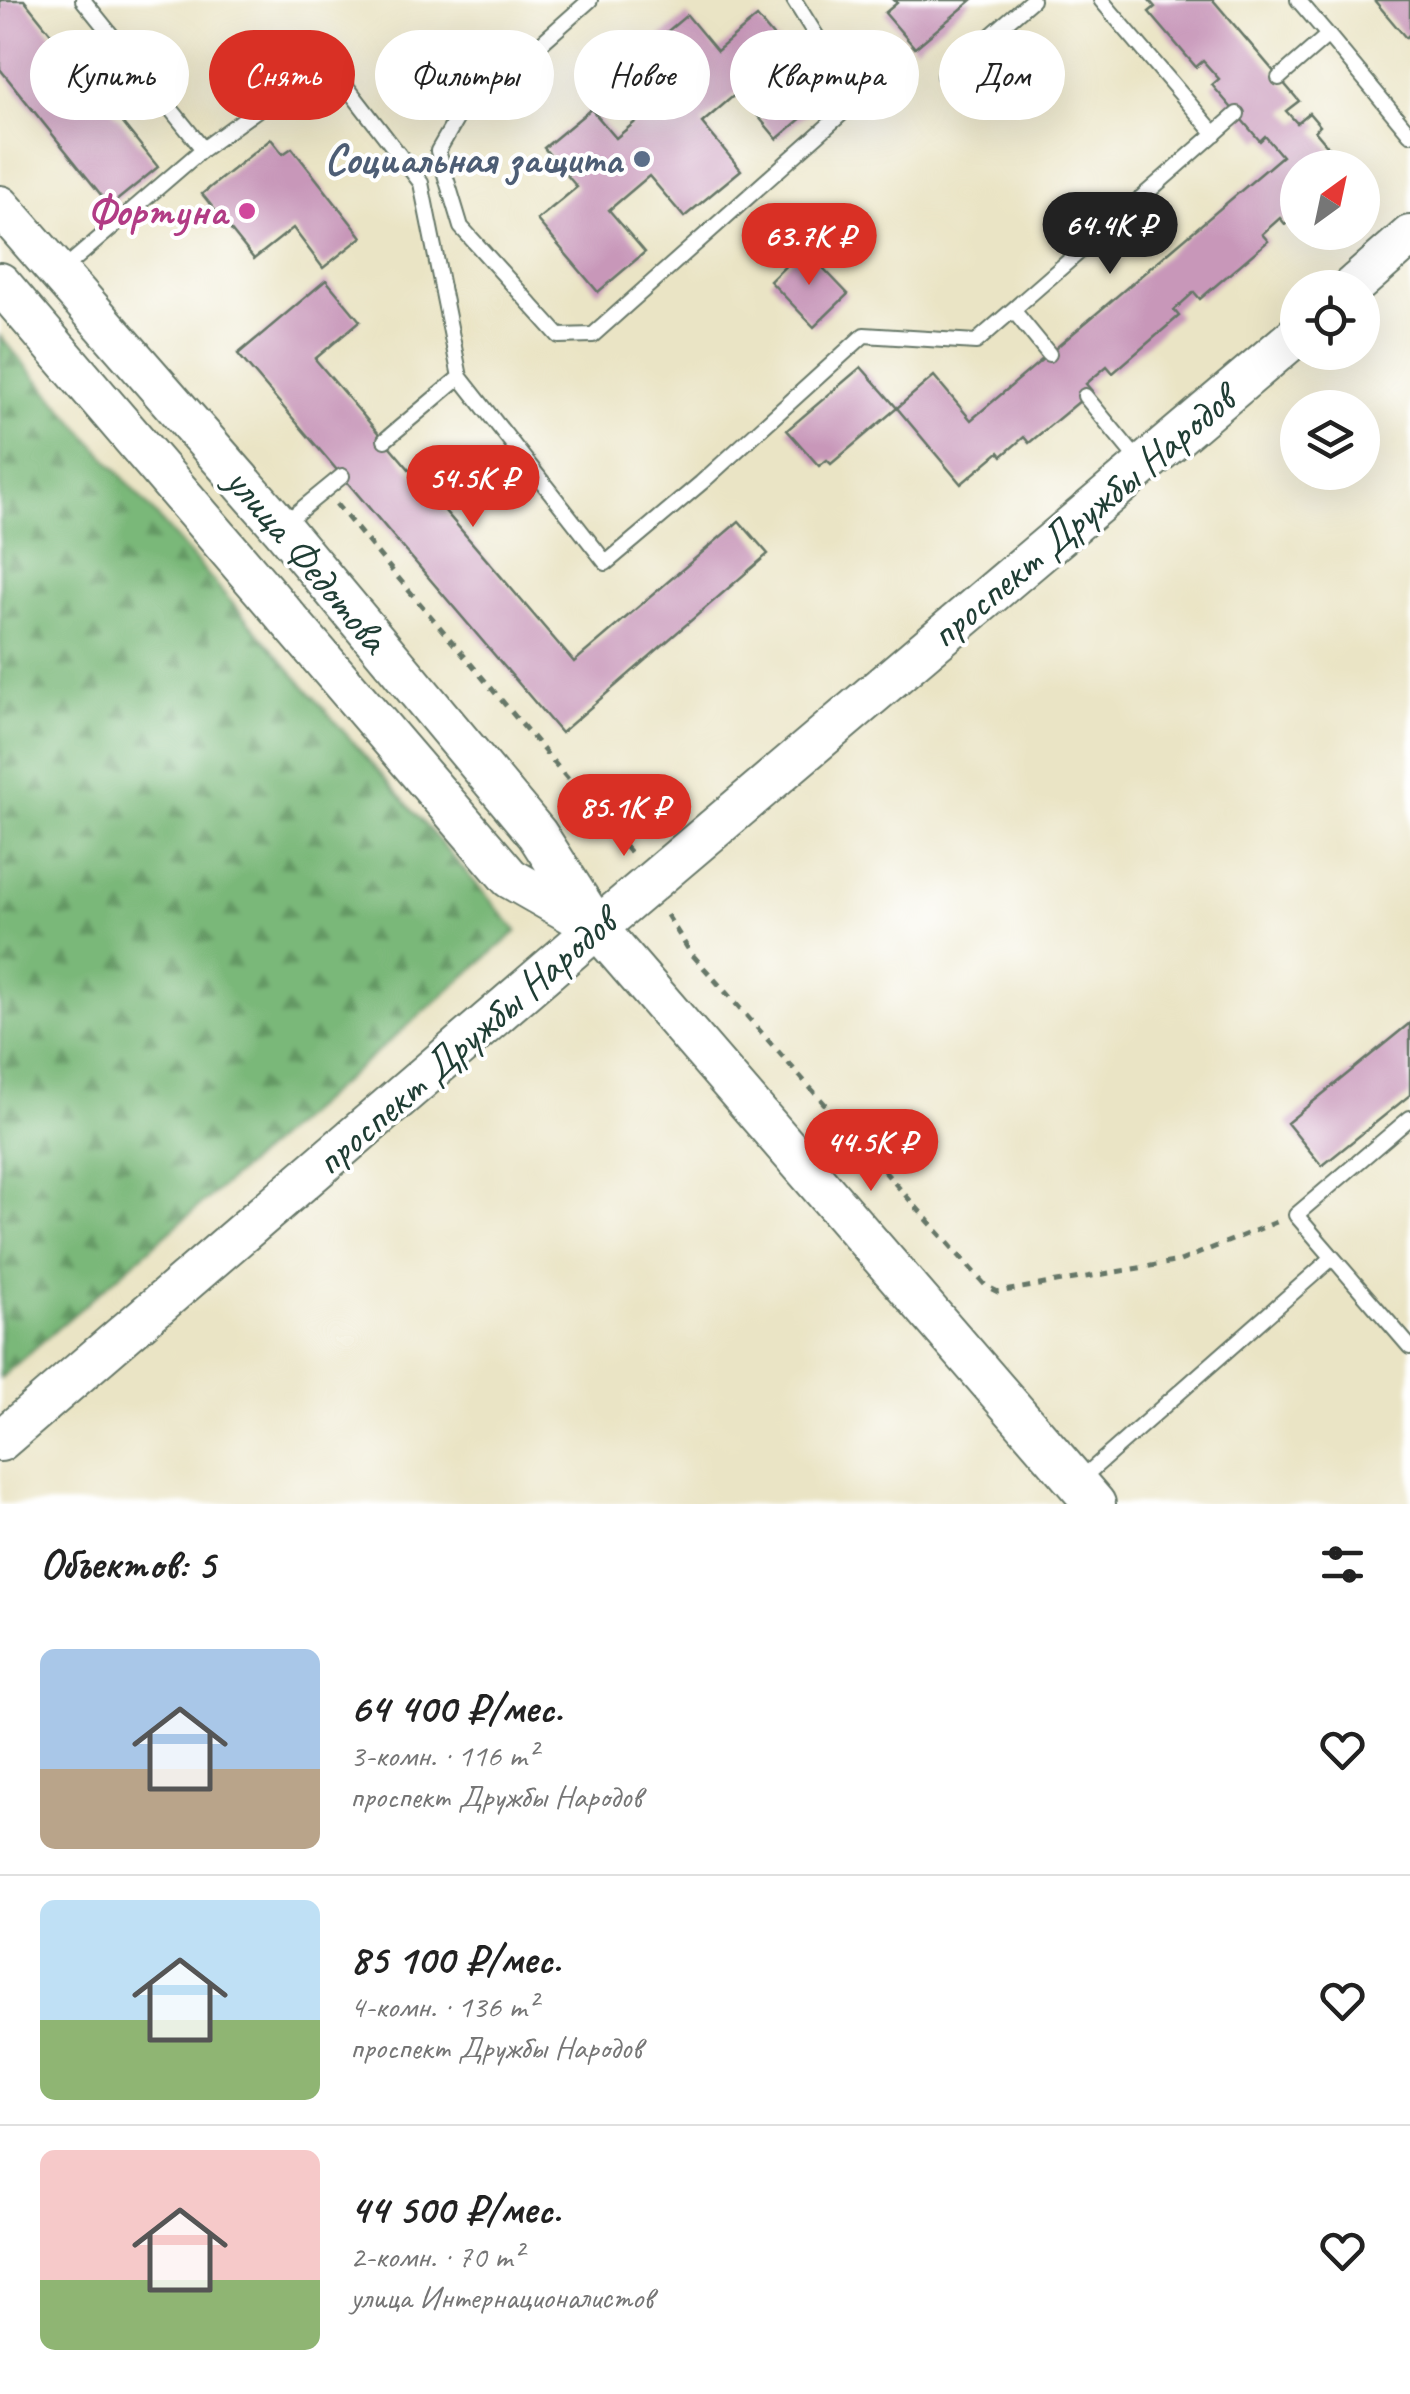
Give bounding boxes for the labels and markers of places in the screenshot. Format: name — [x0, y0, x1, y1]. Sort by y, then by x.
place label: Социальная защита — [324, 133, 625, 186]
marker: Социальная защита — [631, 148, 653, 170]
place label: Фортуна — [87, 185, 231, 238]
pin: 64.4K ₽ — [1018, 192, 1202, 277]
marker: Фортуна — [236, 200, 258, 222]
pin: 63.7K ₽ — [717, 203, 901, 288]
pin: 54.5K ₽ — [381, 445, 565, 530]
pin: 85.1K ₽ — [532, 774, 716, 859]
pin: 44.5K ₽ — [779, 1109, 963, 1194]

